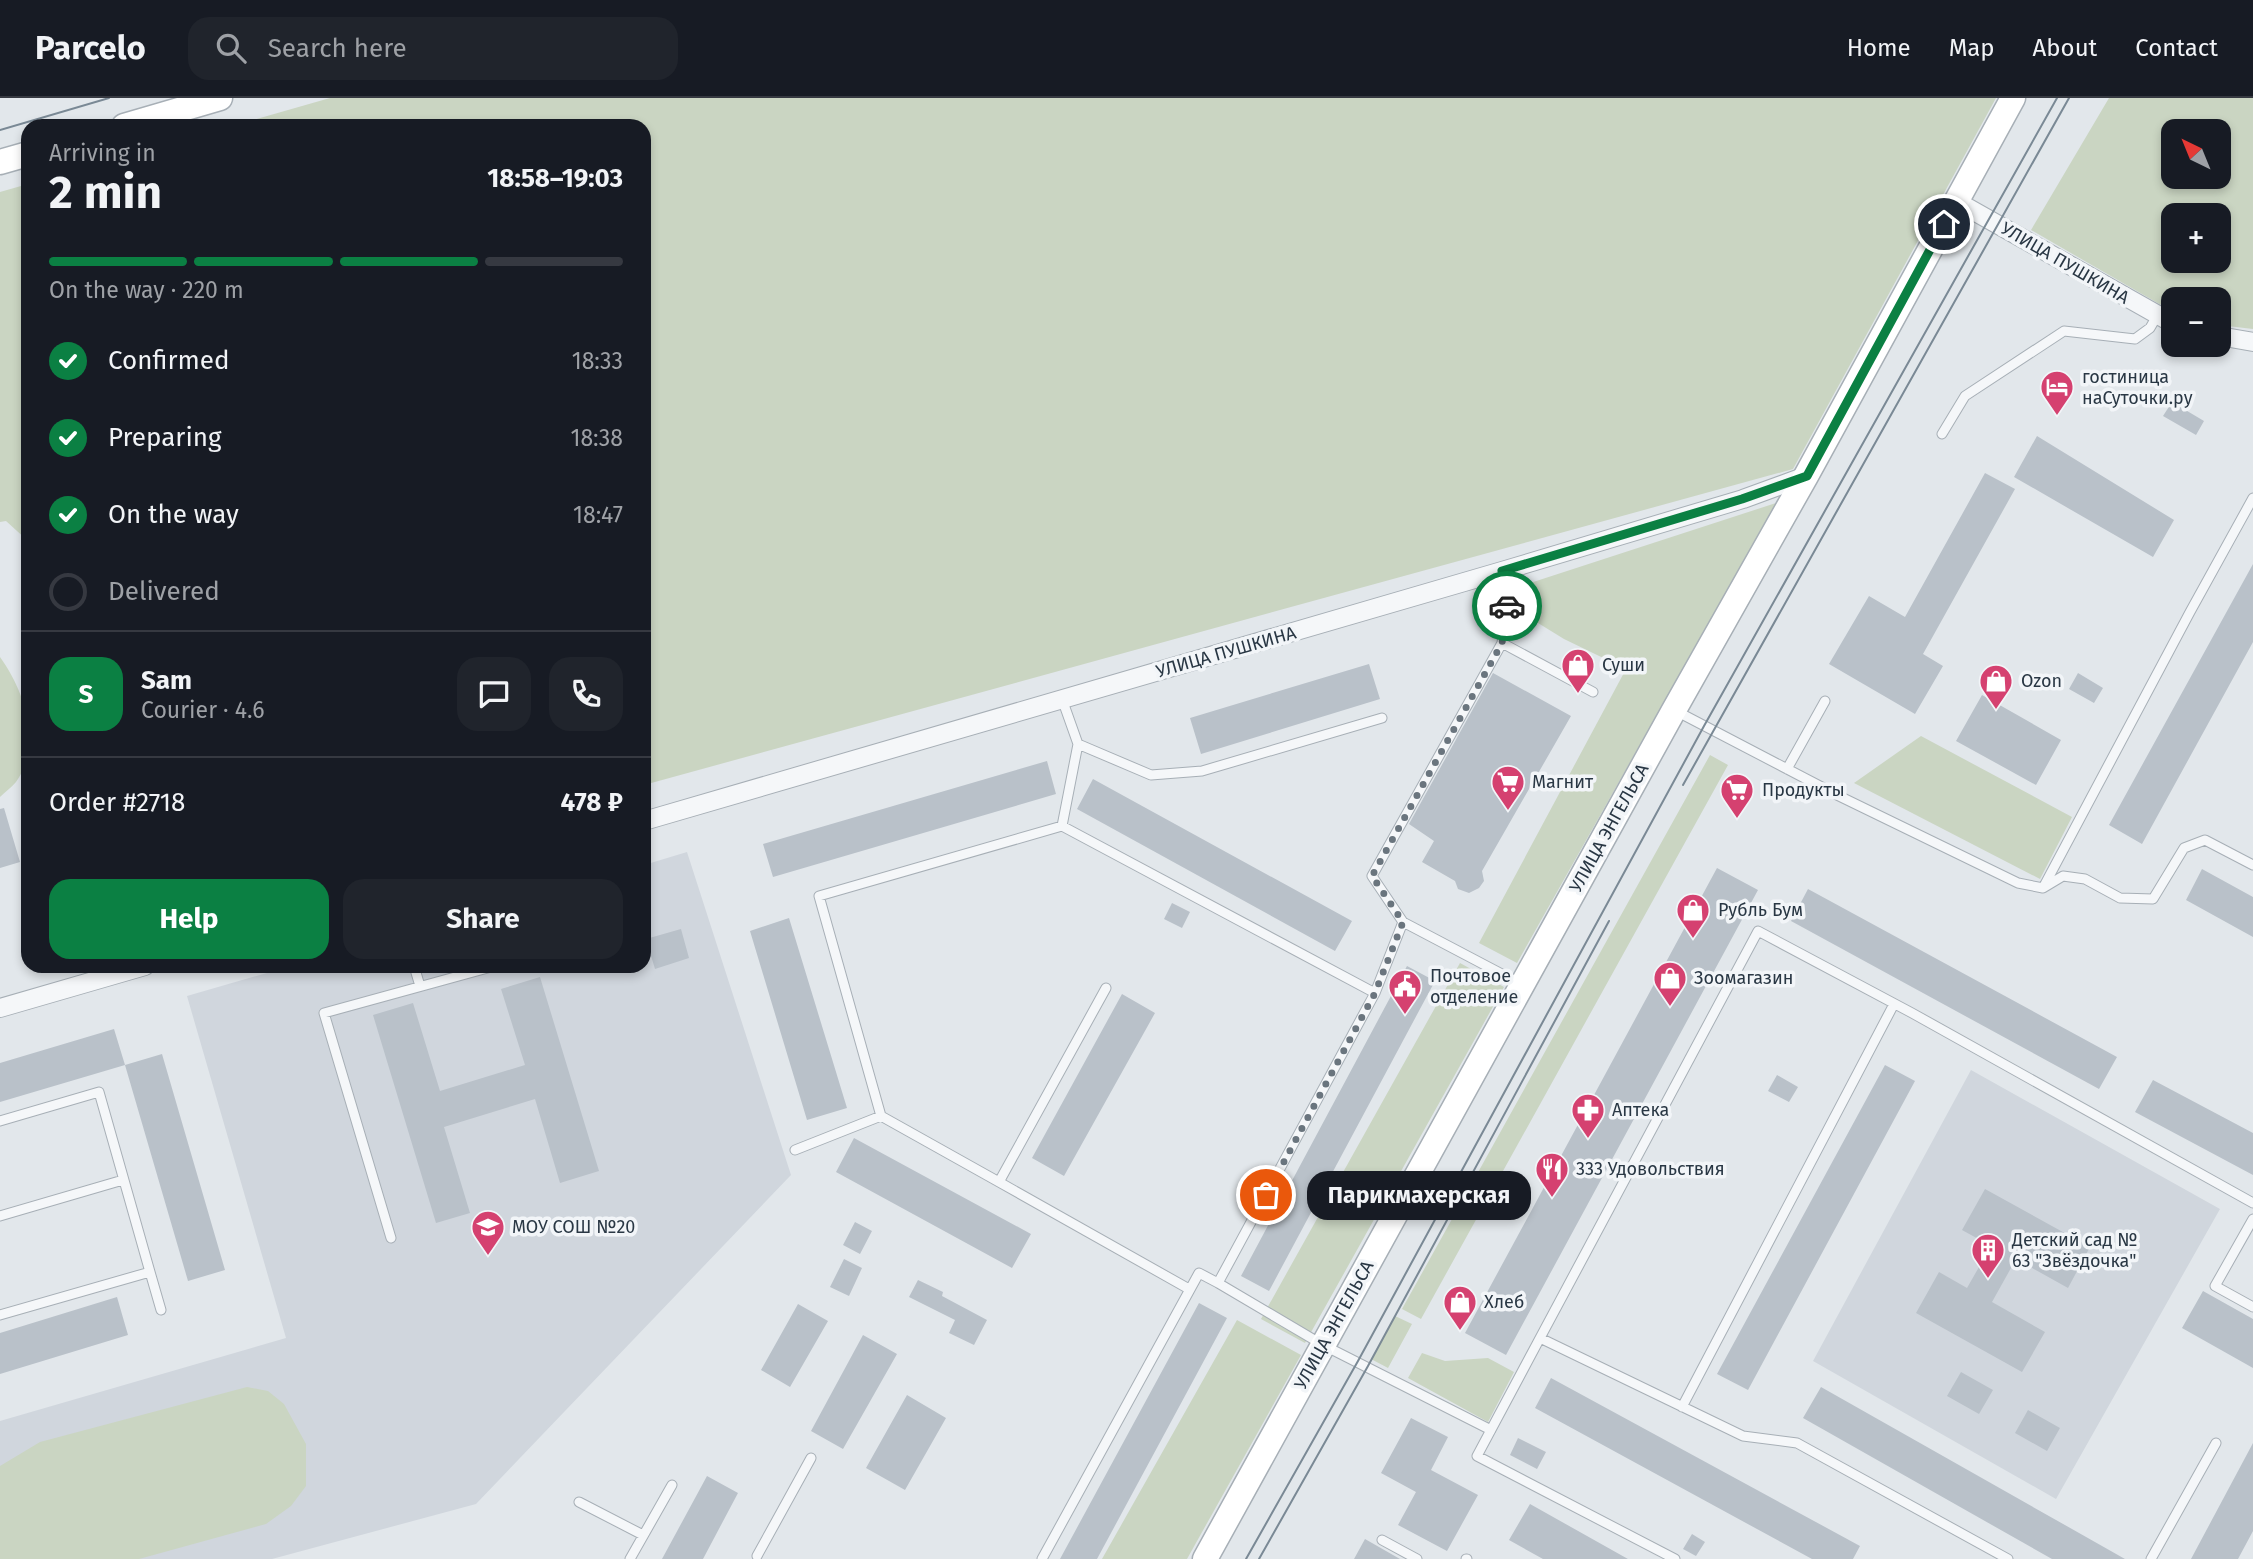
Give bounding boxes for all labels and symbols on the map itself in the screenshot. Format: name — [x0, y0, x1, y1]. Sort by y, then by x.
north arrow — [2161, 119, 2231, 189]
pin — [1914, 194, 1974, 254]
street label: УЛИЦА ПУШКИНА — [1997, 217, 2134, 309]
place label: гостиница наСуточки.ру — [2082, 366, 2193, 409]
hotel icon: гостиница наСуточки.ру — [2038, 368, 2076, 417]
courier — [1472, 571, 1542, 641]
street label: УЛИЦА ПУШКИНА — [1154, 621, 1299, 682]
shop icon: Суши — [1559, 646, 1597, 695]
place label: Суши — [1602, 654, 1645, 676]
shop icon: Ozon — [1977, 662, 2015, 711]
place label: Ozon — [2021, 670, 2062, 692]
street label: УЛИЦА ЭНГЕЛЬСА — [1565, 759, 1654, 896]
supermarket icon: Магнит — [1489, 763, 1527, 812]
place label: Магнит — [1532, 771, 1594, 793]
supermarket icon: Продукты — [1718, 771, 1756, 820]
place label: Продукты — [1762, 779, 1845, 801]
shop icon: Рубль Бум — [1674, 891, 1712, 940]
place label: Рубль Бум — [1718, 899, 1803, 921]
shop icon: Зоомагазин — [1651, 959, 1689, 1008]
place label: Почтовое отделение — [1430, 965, 1518, 1008]
public building icon: Почтовое отделение — [1386, 967, 1424, 1016]
place label: Зоомагазин — [1694, 967, 1794, 989]
pharmacy icon: Аптека — [1569, 1091, 1607, 1140]
place label: Аптека — [1612, 1099, 1669, 1121]
restaurant icon: 333 Удовольствия — [1533, 1150, 1571, 1199]
place label: 333 Удовольствия — [1576, 1158, 1725, 1180]
pin — [1236, 1165, 1296, 1225]
callout: Парикмахерская — [1308, 1170, 1532, 1220]
school or university icon: МОУ СОШ №20 — [469, 1208, 507, 1257]
place label: МОУ СОШ №20 — [512, 1216, 635, 1238]
place label: Детский сад № 63 "Звёздочка" — [2011, 1229, 2138, 1272]
building icon: Детский сад № 63 "Звёздочка" — [1969, 1231, 2007, 1280]
street label: УЛИЦА ЭНГЕЛЬСА — [1290, 1256, 1379, 1393]
shop icon: Хлеб — [1441, 1283, 1479, 1332]
place label: Хлеб — [1484, 1291, 1524, 1313]

